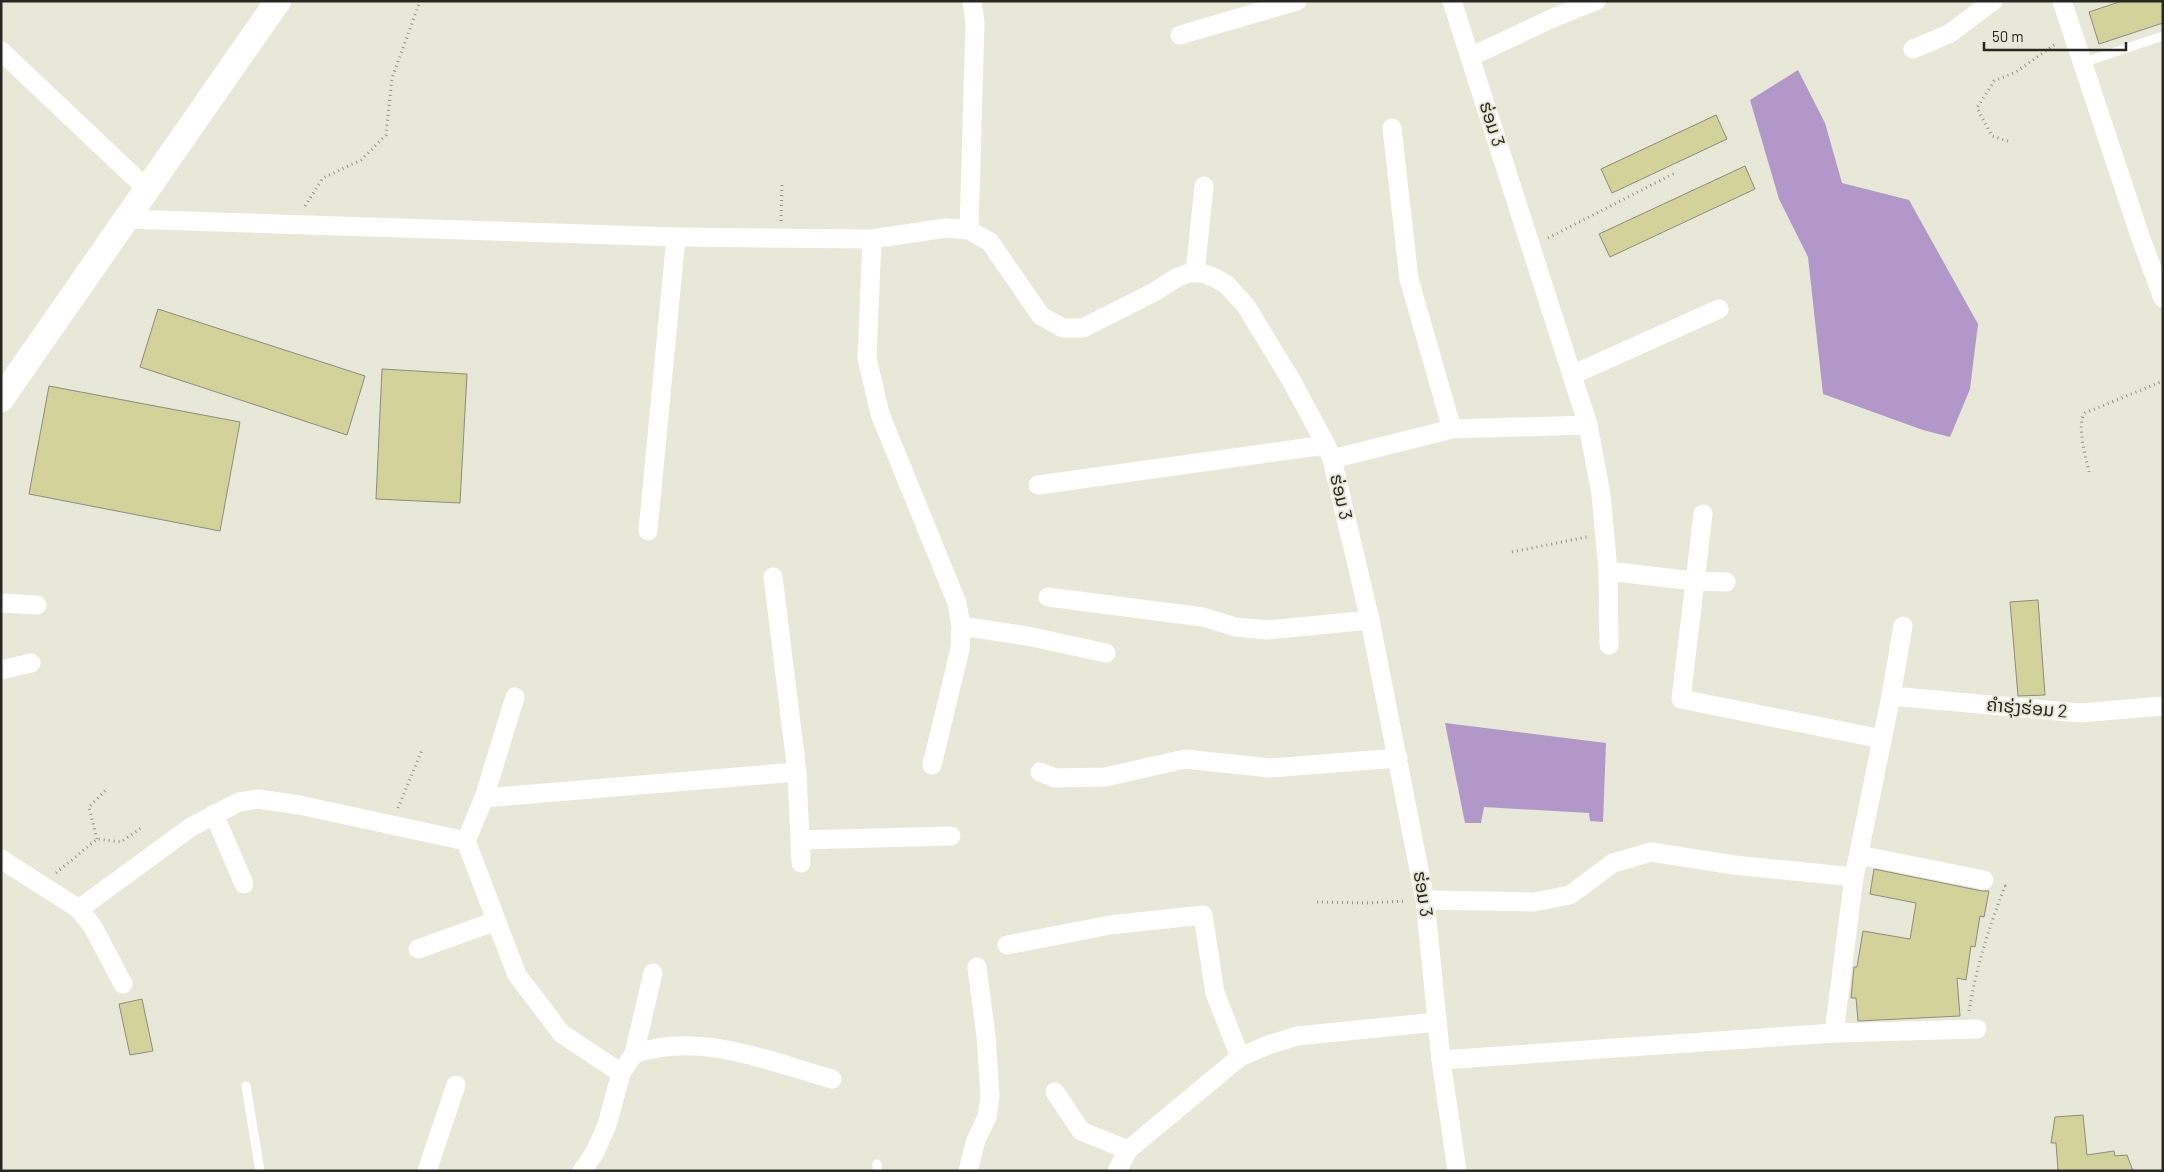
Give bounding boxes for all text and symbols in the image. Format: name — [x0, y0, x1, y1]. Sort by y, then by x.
scale bar — [1984, 20, 2126, 52]
text: 50 m — [1992, 27, 2024, 45]
street label: ຮ່ອມ 3 — [1475, 98, 1511, 149]
street label: ຮ່ອມ 3 — [1326, 472, 1358, 522]
street label: ຄໍາຮຸ່ງຮ່ອມ 2 — [1986, 693, 2068, 722]
street label: ຮ່ອມ 3 — [1410, 869, 1438, 918]

